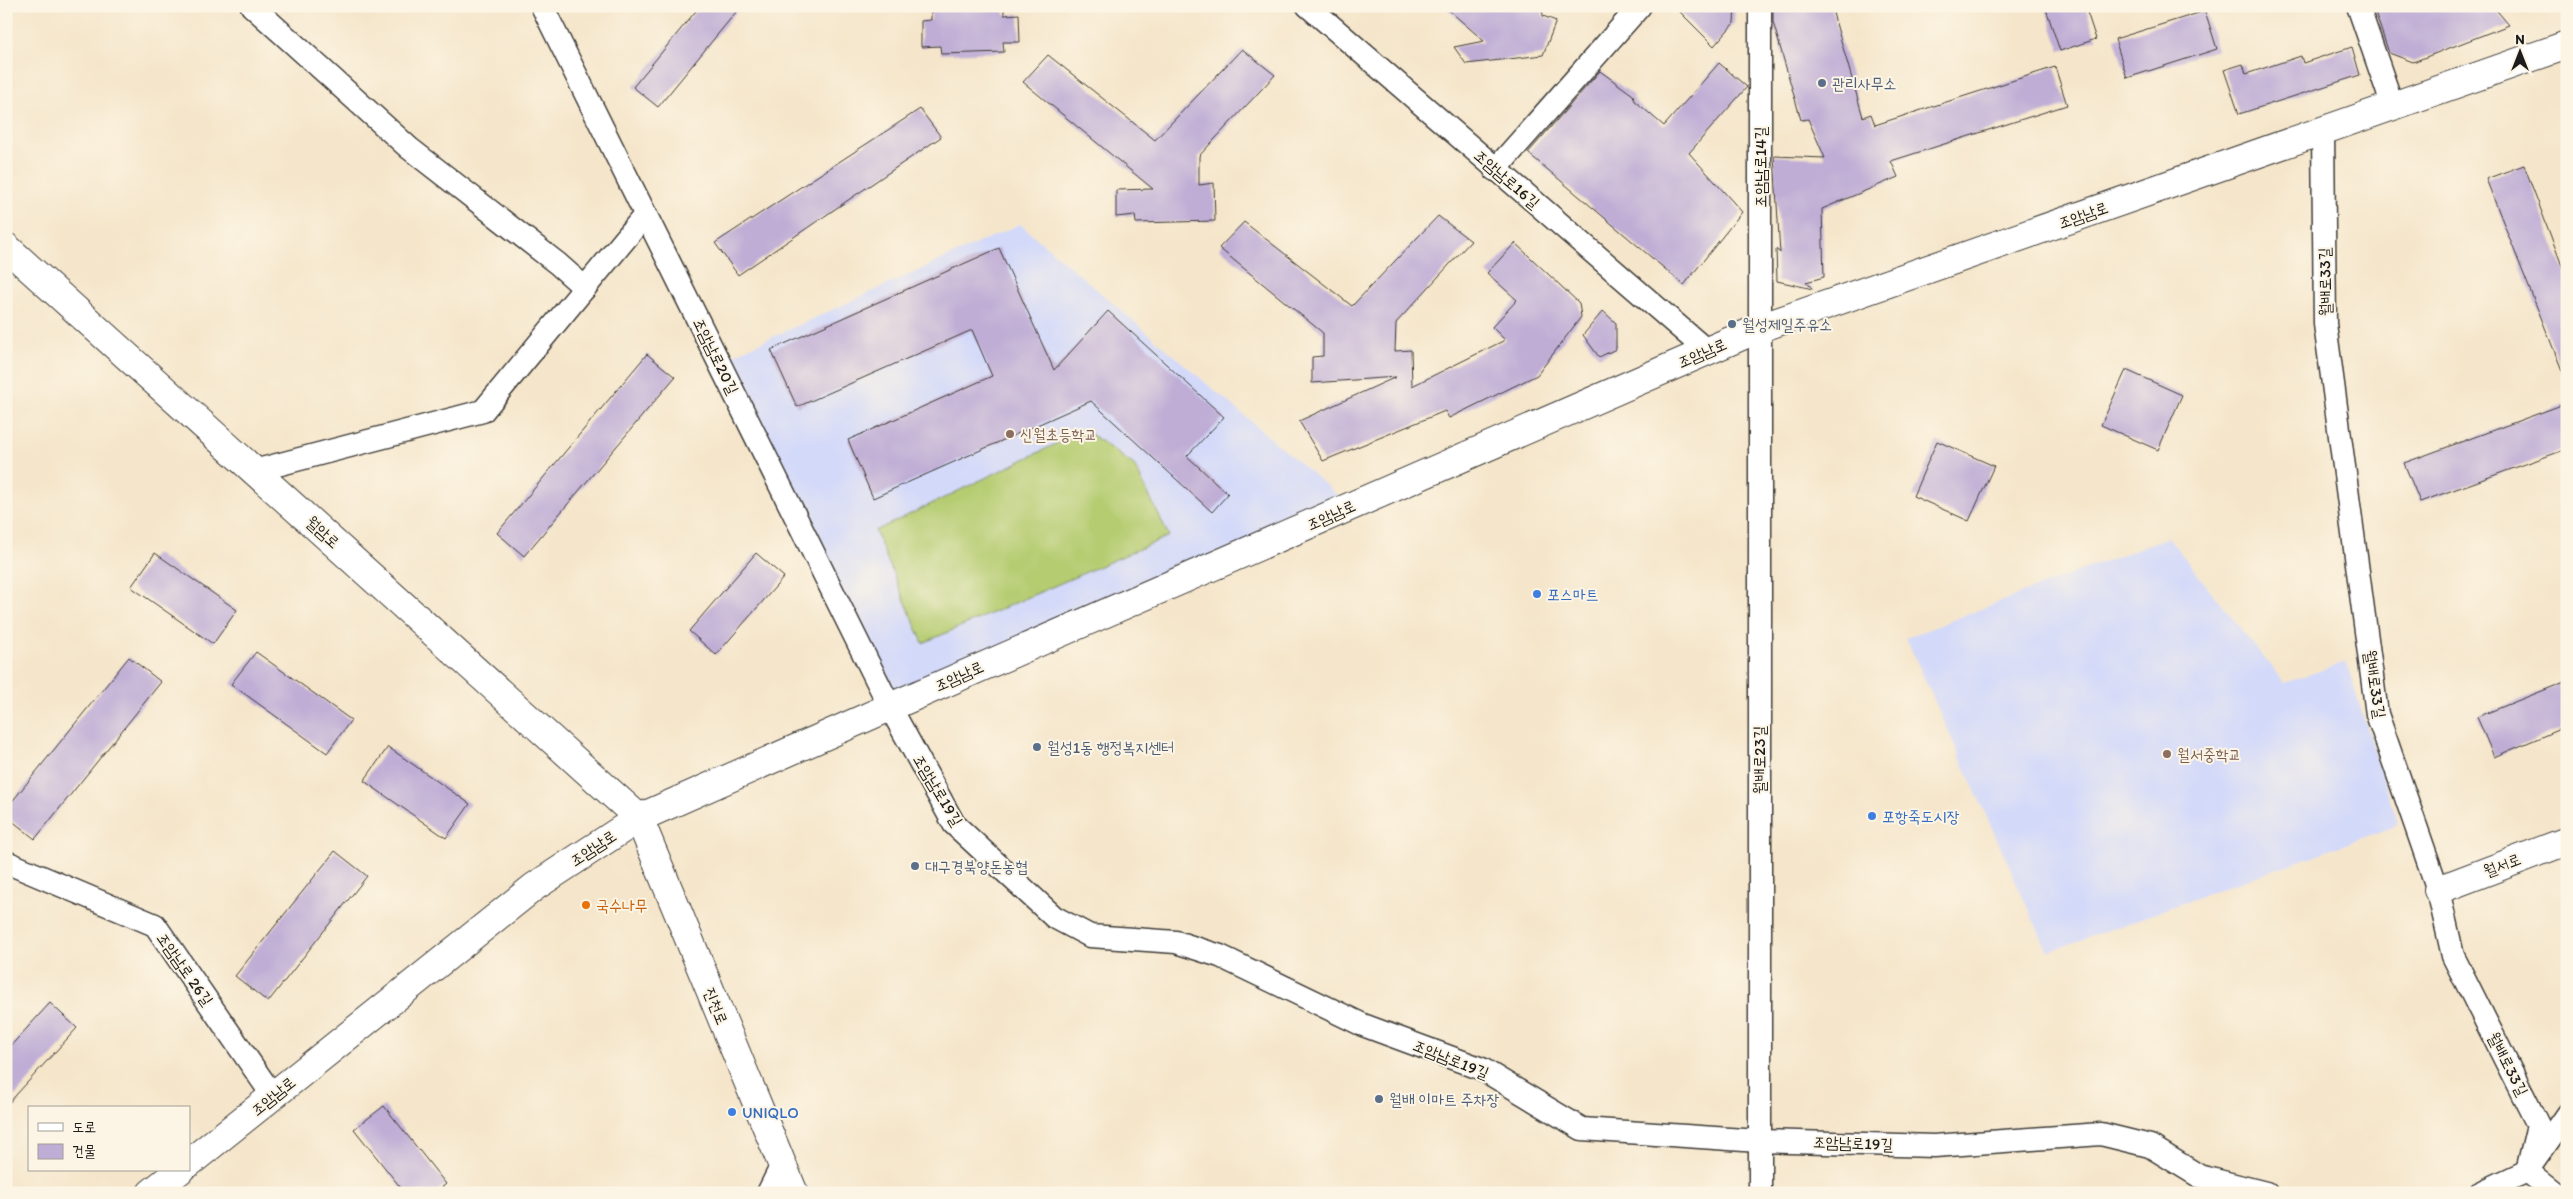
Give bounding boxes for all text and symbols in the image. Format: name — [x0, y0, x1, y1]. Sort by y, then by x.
north arrow — [2496, 28, 2546, 78]
text: N — [2515, 31, 2525, 48]
place label: 관리사무소 — [1832, 74, 1896, 93]
marker: 관리사무소 — [1816, 77, 1828, 89]
street label: 조암남로14길 — [1751, 126, 1770, 208]
street label: 조암남로16길 — [1470, 146, 1544, 213]
street label: 조암남로 — [2056, 198, 2110, 232]
street label: 월배로33길 — [2315, 247, 2335, 317]
street label: 조암남로20길 — [689, 315, 743, 397]
place label: 월성제일주유소 — [1742, 315, 1832, 334]
marker: 월성제일주유소 — [1726, 318, 1738, 330]
street label: 조암남로 — [1675, 334, 1729, 372]
place label: 신월초등학교 — [1020, 425, 1097, 444]
marker: 신월초등학교 — [1004, 428, 1016, 440]
street label: 조암남로 — [1304, 496, 1358, 534]
street label: 월암로 — [302, 512, 344, 552]
place label: 포스마트 — [1547, 585, 1599, 604]
marker: 포스마트 — [1531, 588, 1543, 600]
street label: 월배로33길 — [2360, 648, 2390, 720]
street label: 조암남로 — [932, 657, 986, 695]
street label: 월배로23길 — [1750, 726, 1769, 794]
place label: 월성1동 행정복지센터 — [1047, 738, 1174, 757]
marker: 월성1동 행정복지센터 — [1031, 741, 1043, 753]
place label: 월서중학교 — [2177, 745, 2241, 764]
marker: 월서중학교 — [2161, 748, 2173, 760]
street label: 조암남로19길 — [909, 751, 967, 829]
place label: 포항죽도시장 — [1882, 807, 1959, 826]
marker: 포항죽도시장 — [1866, 810, 1878, 822]
street label: 조암남로 — [566, 826, 620, 870]
street label: 월서로 — [2481, 849, 2523, 881]
place label: 대구경북양돈농협 — [925, 857, 1028, 876]
marker: 대구경북양돈농협 — [909, 860, 921, 872]
place label: 국수나무 — [596, 896, 648, 915]
marker: 국수나무 — [580, 899, 592, 911]
street label: 조암남로 26길 — [153, 929, 217, 1009]
street label: 진천로 — [700, 985, 732, 1027]
street label: 월배로33길 — [2484, 1029, 2532, 1099]
street label: 조암남로19길 — [1410, 1035, 1492, 1083]
street label: 조암남로 — [247, 1072, 299, 1120]
place label: 월배 이마트 주차장 — [1389, 1090, 1499, 1109]
marker: 월배 이마트 주차장 — [1373, 1093, 1385, 1105]
place label: UNIQLO — [742, 1103, 799, 1122]
legend — [28, 1106, 190, 1172]
marker: UNIQLO — [726, 1106, 738, 1118]
text: 도로 — [72, 1118, 96, 1136]
street label: 조암남로19길 — [1813, 1132, 1894, 1154]
text: 건물 — [72, 1142, 96, 1160]

